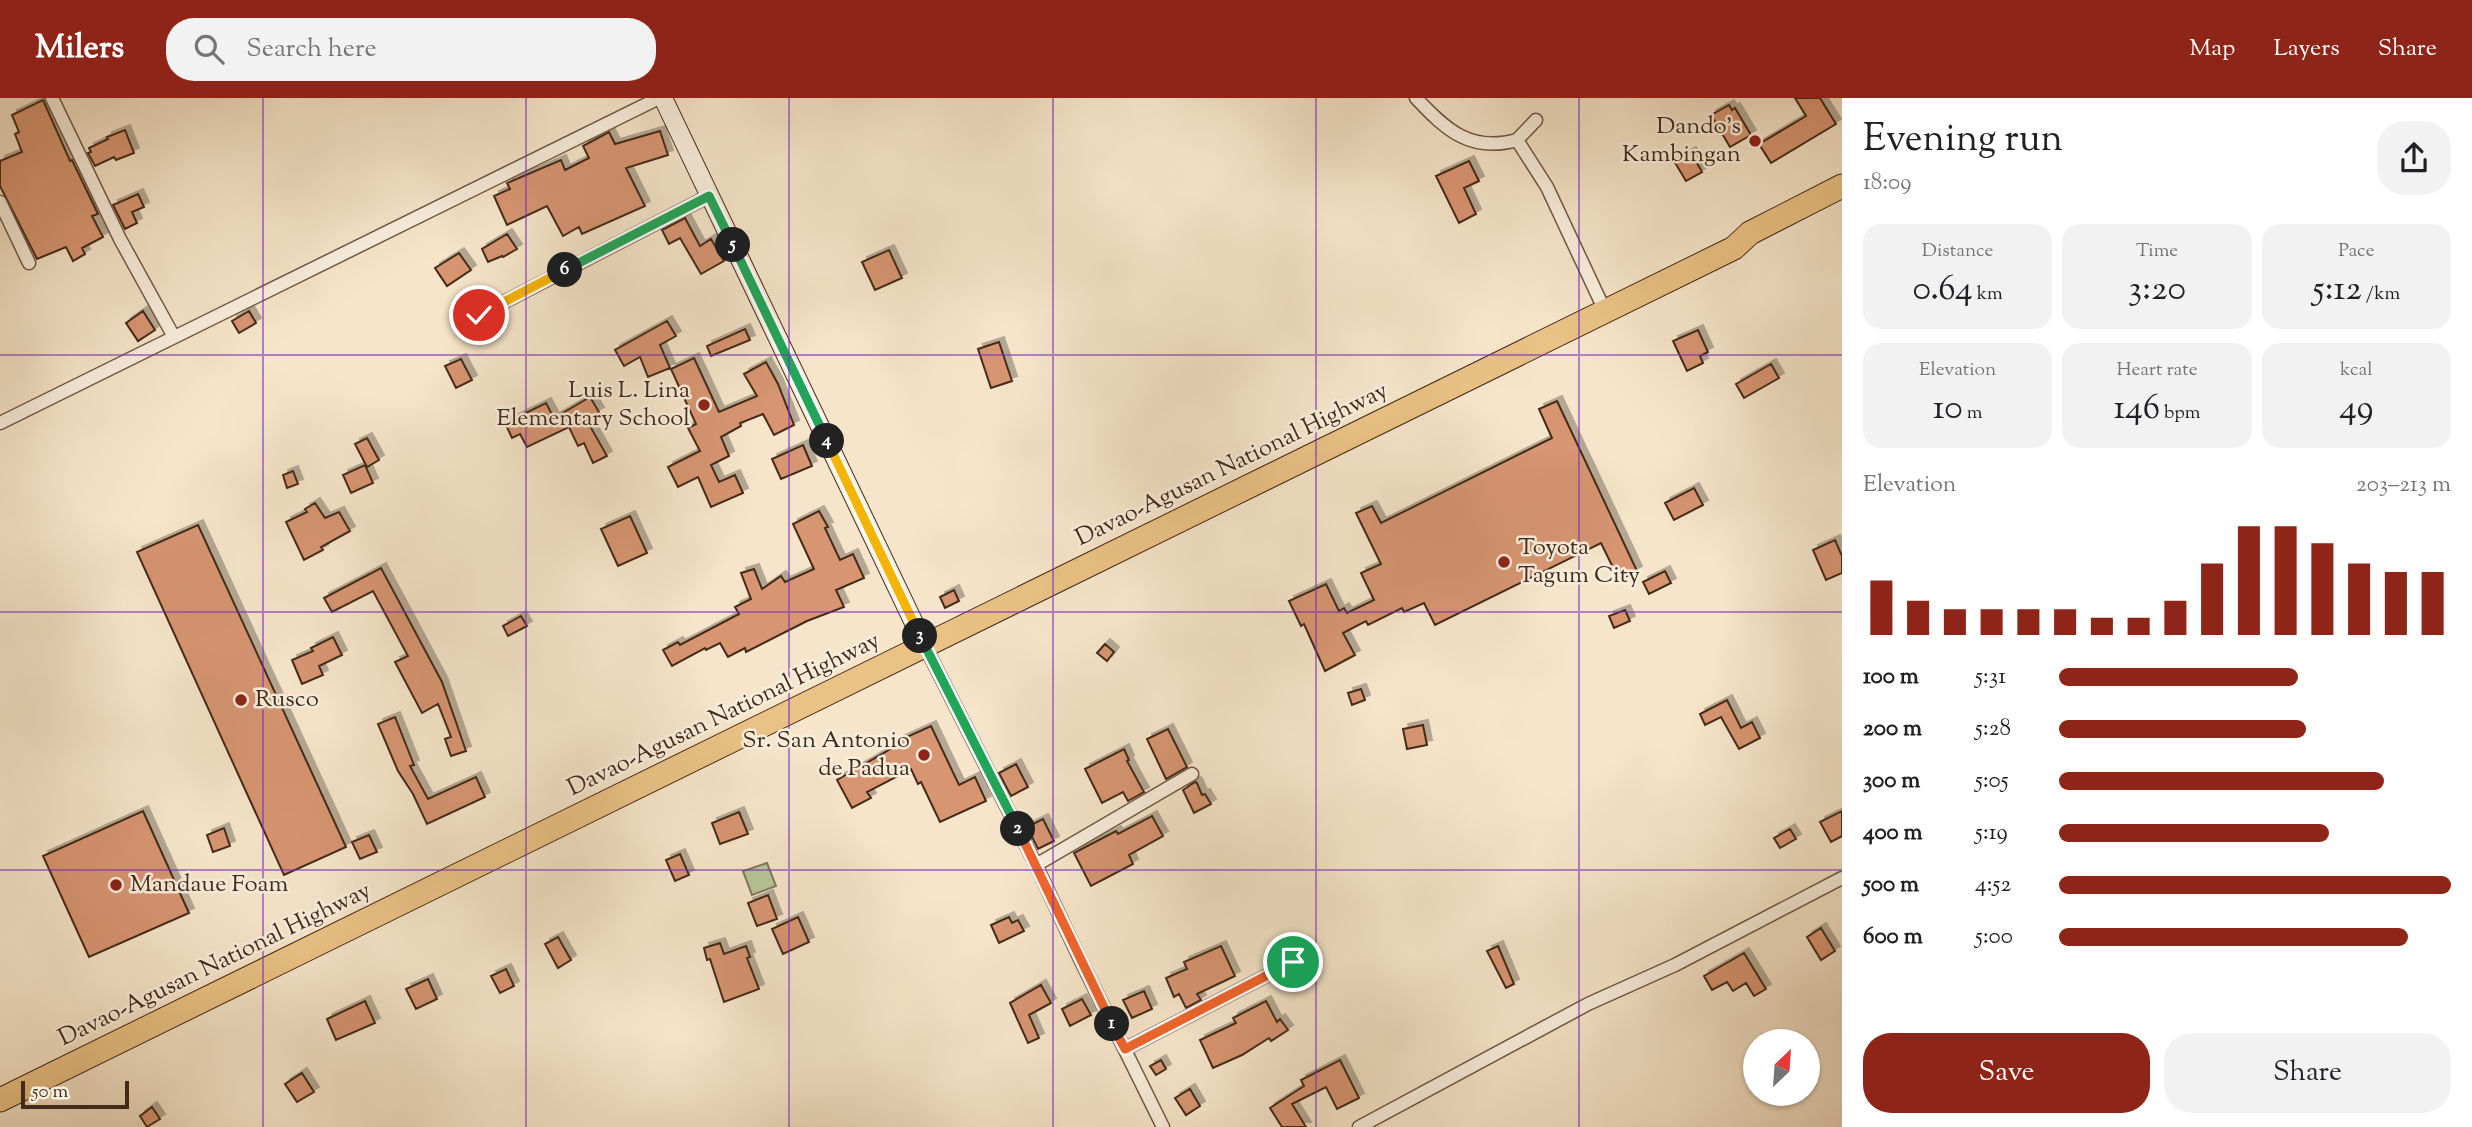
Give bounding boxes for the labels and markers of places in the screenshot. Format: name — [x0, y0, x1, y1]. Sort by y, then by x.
place label: Dando's Kambingan — [1622, 110, 1741, 172]
marker: Dando's Kambingan — [1747, 133, 1763, 149]
pin: 5 — [716, 228, 750, 262]
pin: 6 — [548, 252, 582, 288]
pin — [449, 285, 509, 345]
place label: Luis L. Lina Elementary School — [496, 374, 690, 436]
marker: Luis L. Lina Elementary School — [696, 397, 712, 413]
pin: 4 — [810, 424, 844, 458]
place label: Toyota Tagum City — [1518, 531, 1640, 593]
marker: Toyota Tagum City — [1496, 554, 1512, 570]
pin: 3 — [902, 618, 937, 654]
place label: Rusco — [255, 683, 319, 717]
marker: Rusco — [233, 692, 249, 708]
place label: Sr. San Antonio de Padua — [742, 724, 910, 786]
marker: Sr. San Antonio de Padua — [916, 747, 932, 763]
pin: 2 — [1000, 812, 1036, 846]
place label: Mandaue Foam — [130, 868, 289, 902]
marker: Mandaue Foam — [108, 877, 124, 893]
pin — [1263, 932, 1323, 992]
pin: 1 — [1094, 1006, 1130, 1042]

